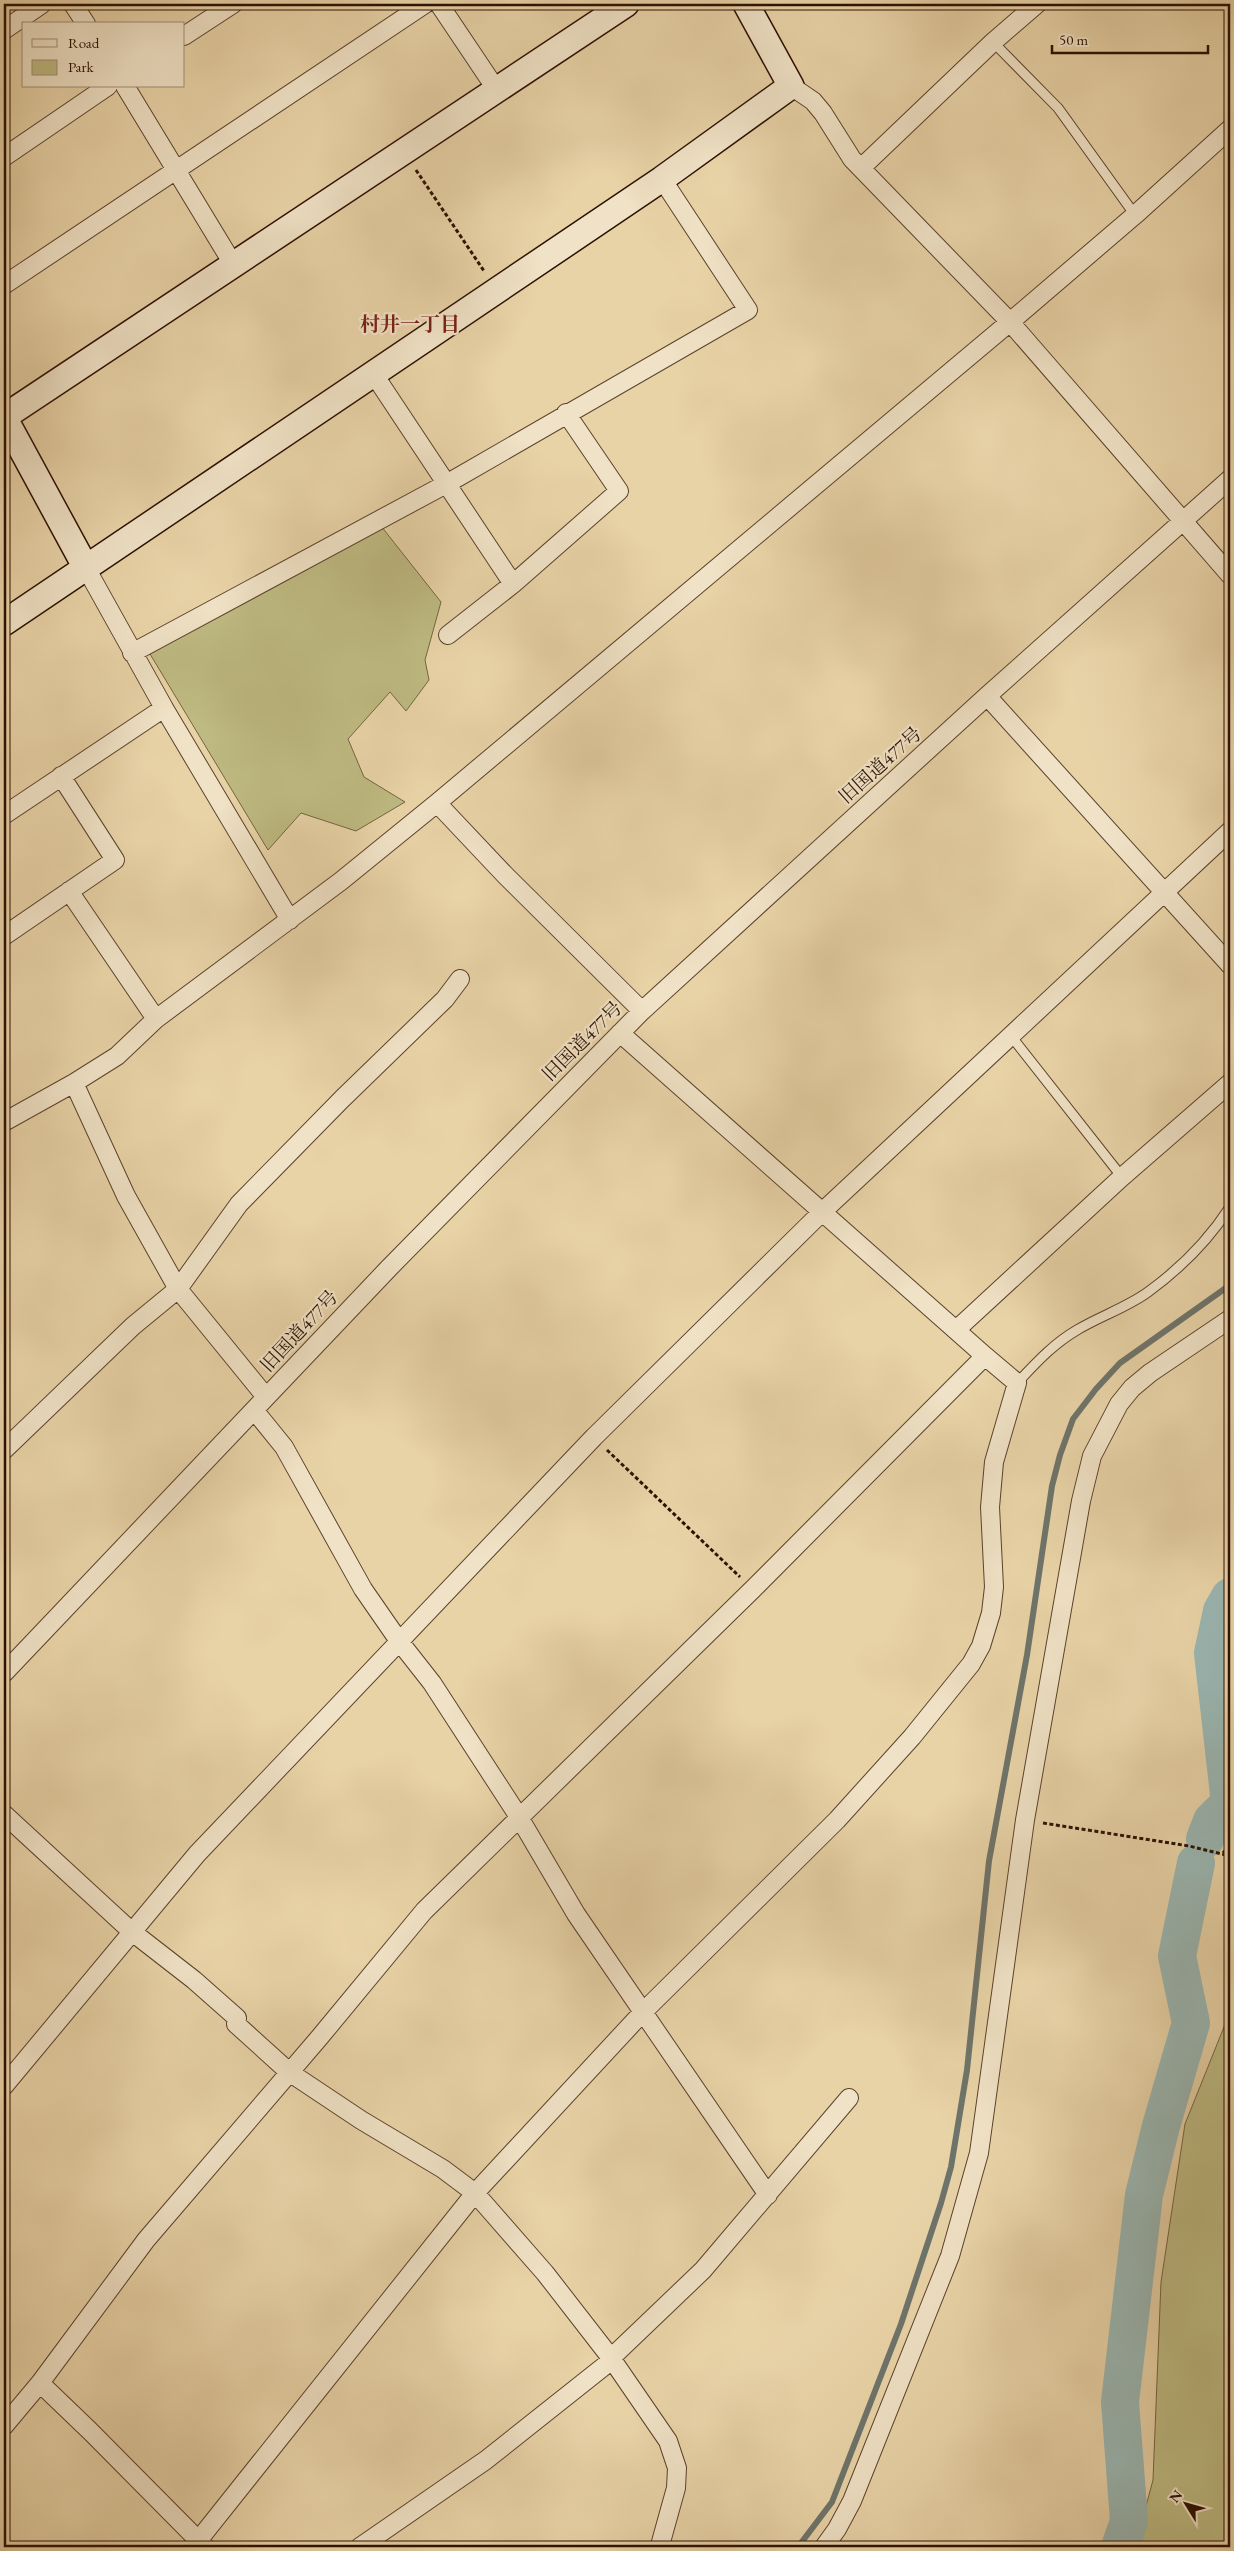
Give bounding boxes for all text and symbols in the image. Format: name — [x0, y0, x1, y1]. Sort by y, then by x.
legend — [22, 22, 185, 88]
scale bar — [1052, 22, 1208, 54]
text: 50 m — [1059, 30, 1088, 49]
text: Road — [68, 33, 100, 52]
text: Park — [68, 57, 95, 76]
district label: 村井一丁目 — [360, 311, 460, 337]
street label: 旧国道477号 — [833, 721, 927, 809]
street label: 旧国道477号 — [537, 996, 627, 1086]
street label: 旧国道477号 — [255, 1285, 343, 1377]
north arrow — [1162, 2478, 1212, 2528]
text: N — [1165, 2486, 1187, 2506]

